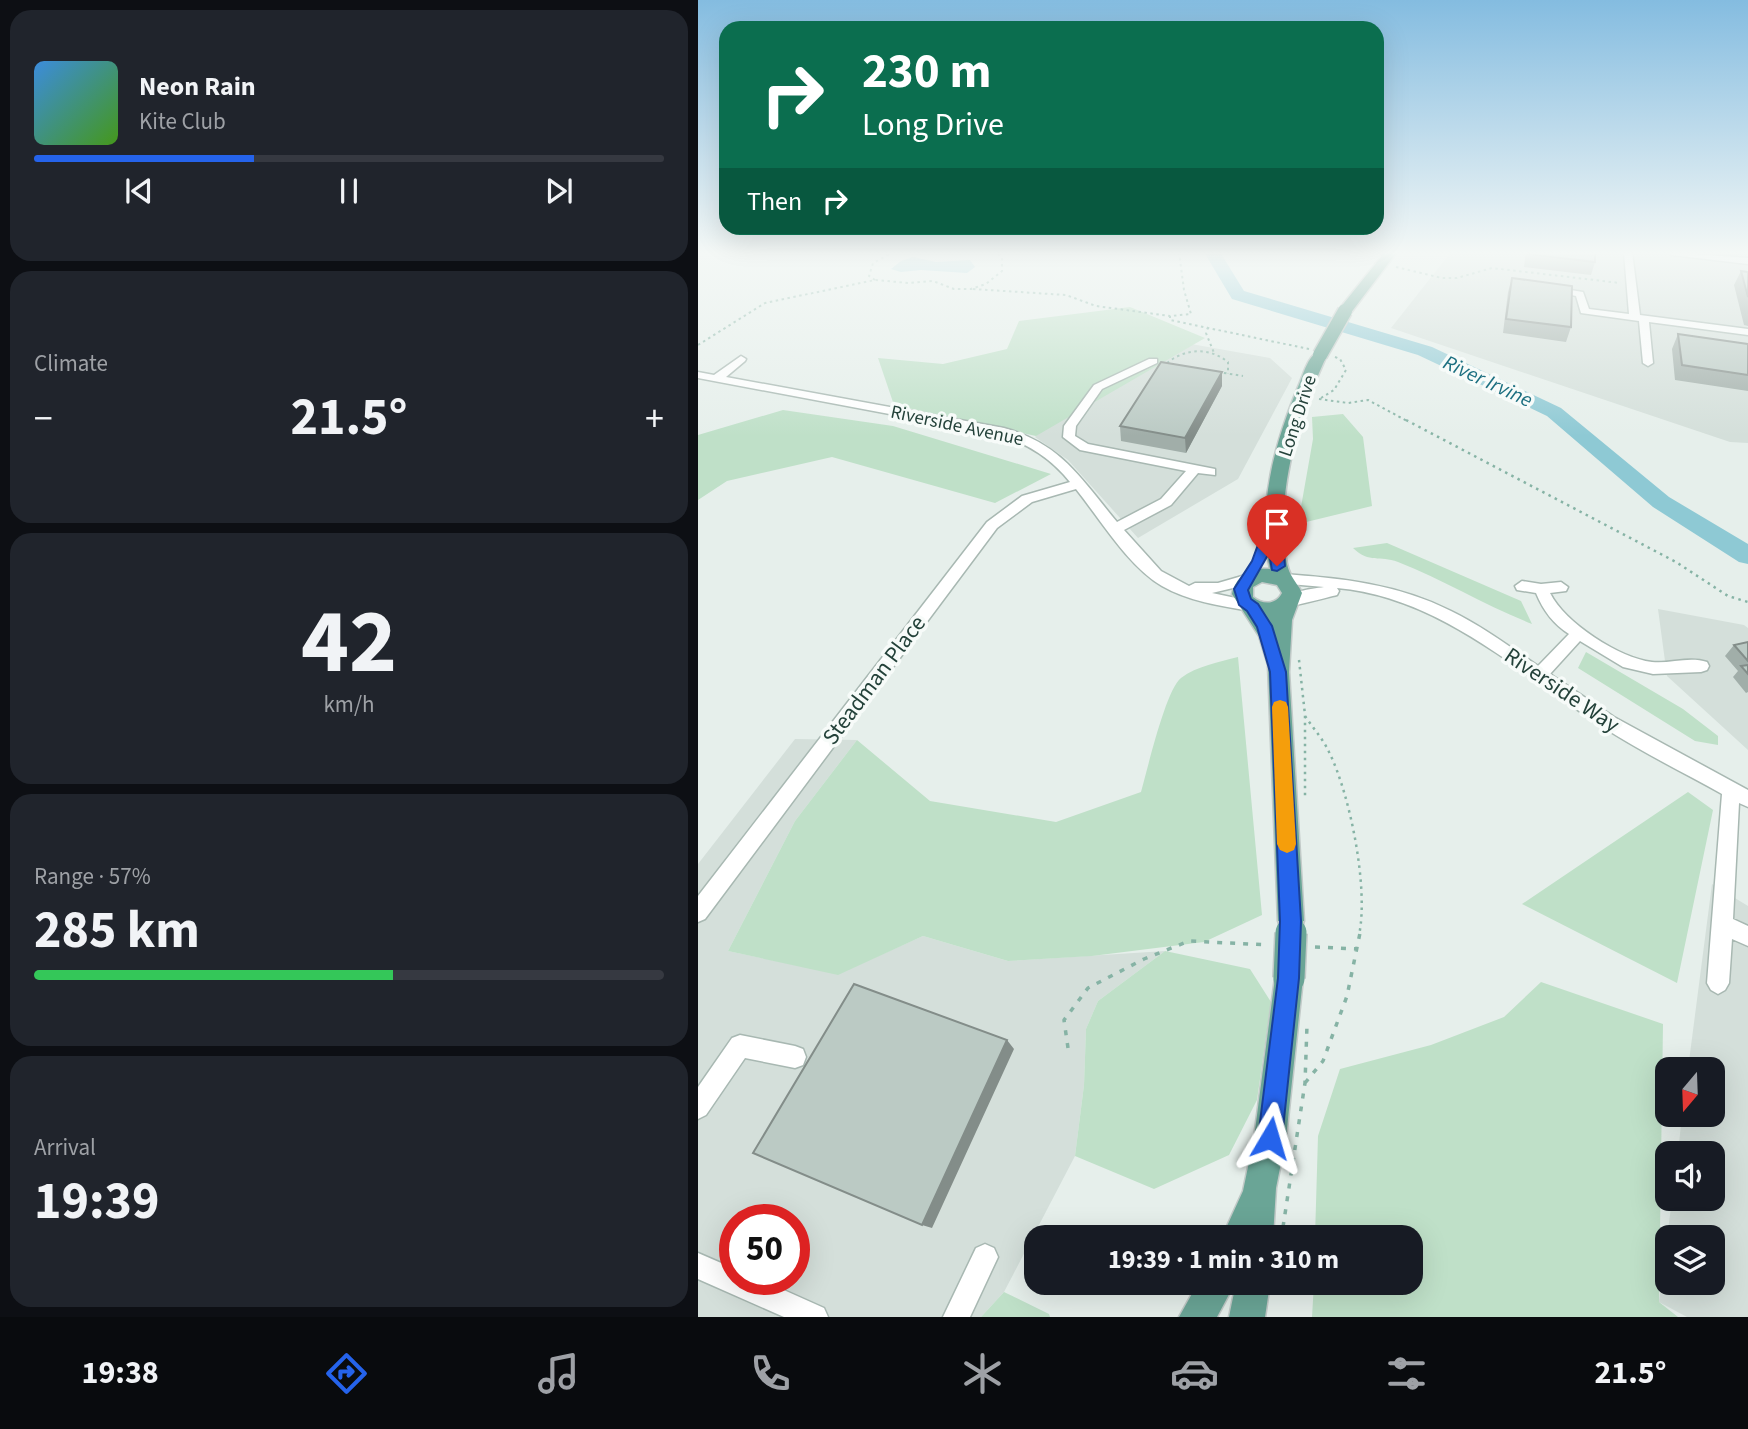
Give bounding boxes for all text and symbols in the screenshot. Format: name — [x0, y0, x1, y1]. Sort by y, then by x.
text: 230 m — [862, 37, 991, 107]
icon: right — [747, 49, 838, 140]
text: Neon Rain — [139, 68, 256, 105]
text: Long Drive — [862, 102, 1004, 148]
text: Kite Club — [139, 105, 226, 138]
icon: previous — [120, 172, 158, 210]
icon: pause — [330, 172, 368, 210]
icon: next — [540, 172, 578, 210]
icon: right — [816, 182, 854, 220]
text: Then — [747, 183, 802, 220]
text: Climate — [34, 347, 108, 380]
water label: River Irvine — [1438, 347, 1538, 415]
street label: Long Drive — [1272, 372, 1324, 460]
text: 21.5° — [291, 381, 407, 455]
text: − — [34, 392, 53, 446]
text: + — [645, 392, 664, 446]
street label: Riverside Avenue — [888, 399, 1026, 453]
pin — [1247, 494, 1307, 566]
icon: arrive — [1258, 505, 1296, 543]
text: 42 — [301, 578, 397, 707]
street label: Steadman Place — [814, 608, 934, 752]
street label: Riverside Way — [1498, 639, 1626, 741]
text: km/h — [323, 688, 375, 721]
text: Range · 57% — [34, 860, 151, 893]
text: 285 km — [34, 894, 200, 968]
north arrow — [1655, 1057, 1725, 1127]
map controls — [1655, 1057, 1725, 1295]
position arrow — [1233, 1101, 1307, 1175]
text: Arrival — [34, 1131, 96, 1164]
button: sound — [1655, 1141, 1725, 1211]
text: 19:39 — [34, 1165, 159, 1239]
speed limit sign: 50 — [719, 1204, 810, 1295]
button: layers — [1655, 1225, 1725, 1295]
text: 19:39 · 1 min · 310 m — [1108, 1241, 1339, 1278]
icon: directions — [322, 1349, 371, 1398]
icon: music — [534, 1349, 583, 1398]
icon: phone — [746, 1349, 795, 1398]
icon: climate — [958, 1349, 1007, 1398]
icon: car — [1170, 1349, 1219, 1398]
icon: filters — [1382, 1349, 1431, 1398]
text: 19:38 — [82, 1350, 159, 1396]
text: 21.5° — [1594, 1350, 1666, 1396]

